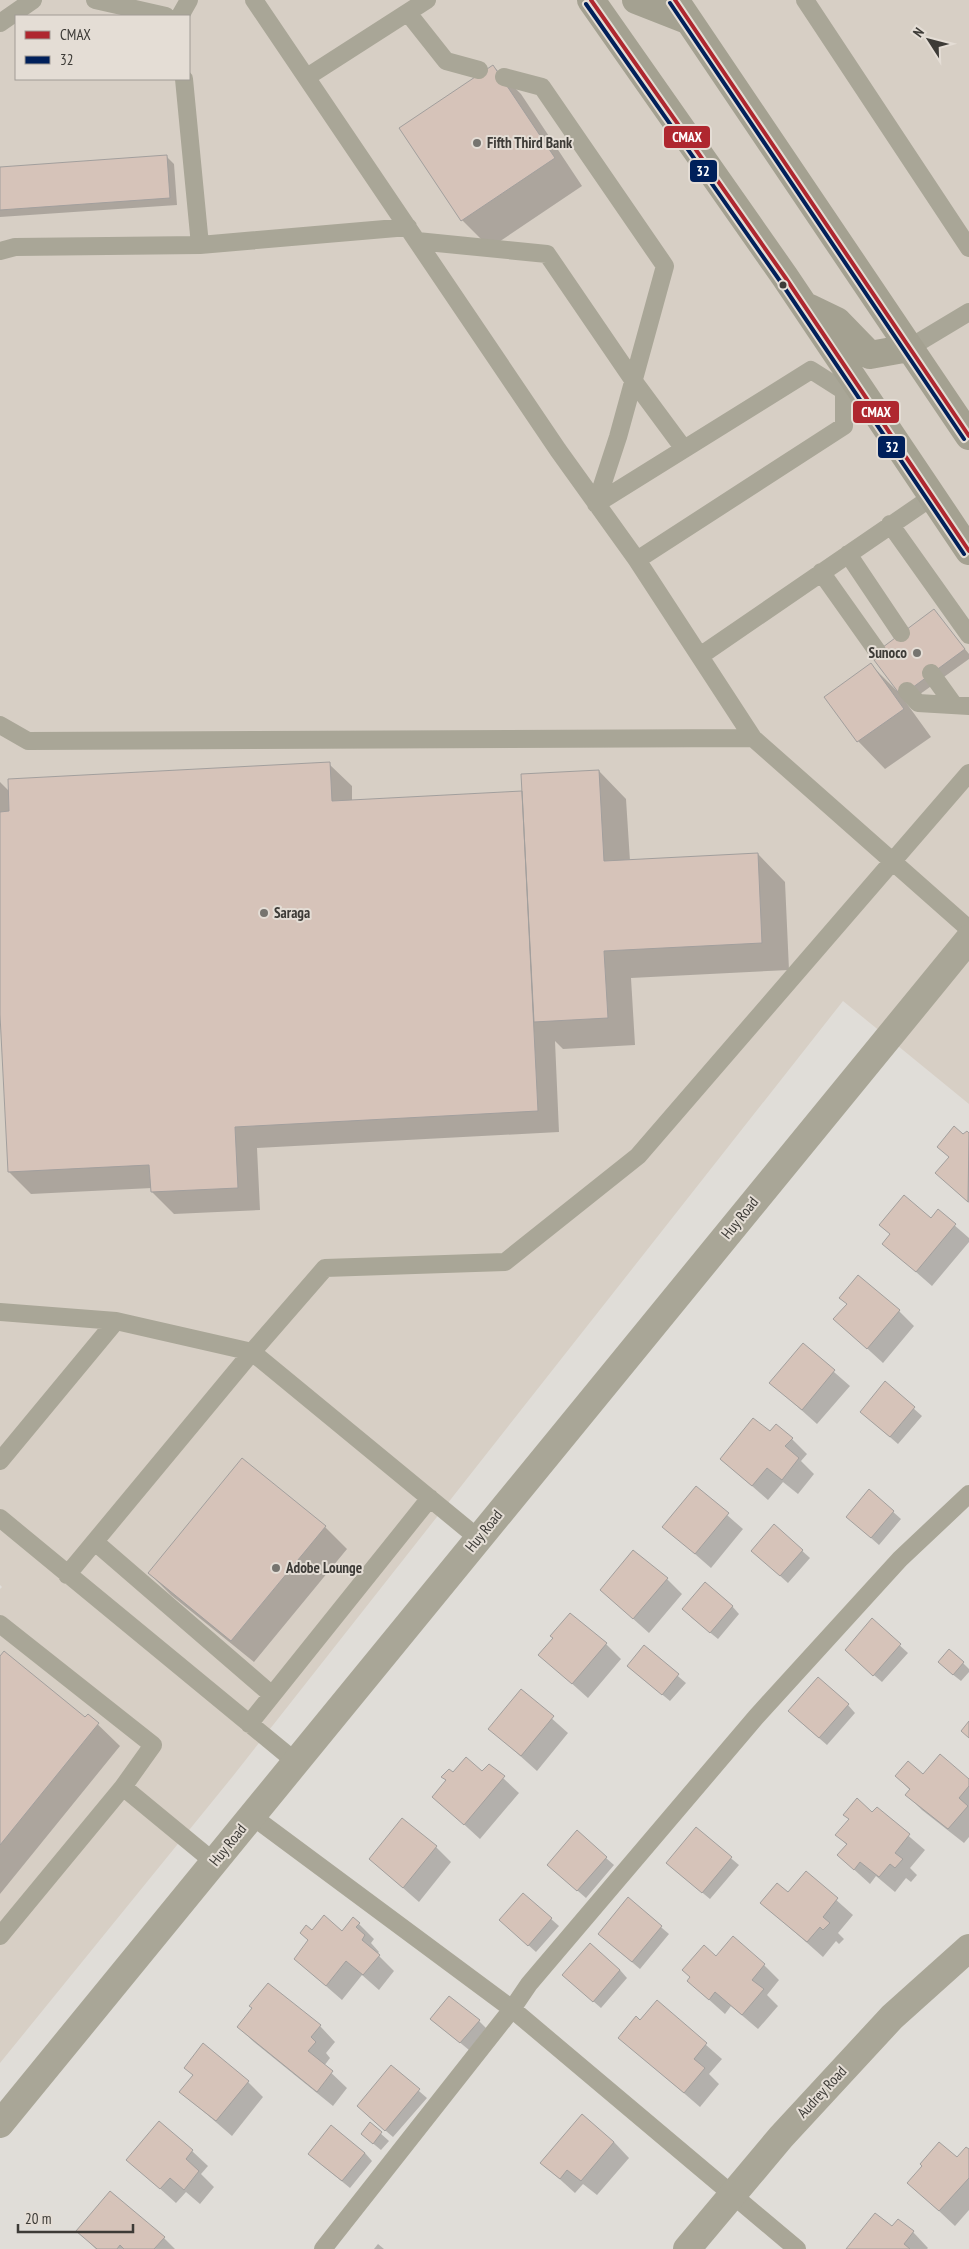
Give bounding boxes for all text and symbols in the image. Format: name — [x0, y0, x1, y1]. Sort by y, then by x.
legend — [15, 15, 190, 80]
north arrow — [904, 15, 954, 65]
text: N — [909, 24, 928, 41]
text: CMAX — [60, 25, 91, 44]
text: 32 — [60, 50, 74, 69]
line badge: CMAX — [663, 125, 711, 149]
text: CMAX — [672, 128, 702, 146]
place label: Fifth Third Bank — [487, 133, 573, 152]
marker: Fifth Third Bank — [471, 137, 483, 149]
line badge: 32 — [689, 159, 718, 183]
text: 32 — [696, 162, 710, 180]
unlabelled marker — [778, 280, 788, 290]
line badge: CMAX — [852, 400, 900, 424]
text: CMAX — [861, 403, 891, 421]
line badge: 32 — [877, 435, 906, 459]
text: 32 — [885, 438, 899, 456]
place label: Sunoco — [869, 643, 907, 662]
marker: Sunoco — [911, 647, 923, 659]
place label: Saraga — [274, 903, 310, 922]
marker: Saraga — [258, 907, 270, 919]
street label: Huy Road — [717, 1193, 762, 1243]
street label: Huy Road — [461, 1506, 506, 1556]
place label: Adobe Lounge — [285, 1558, 362, 1577]
marker: Adobe Lounge — [270, 1562, 282, 1574]
street label: Huy Road — [205, 1820, 250, 1870]
street label: Audrey Road — [793, 2062, 850, 2122]
scale bar — [18, 2202, 132, 2234]
text: 20 m — [25, 2209, 51, 2228]

